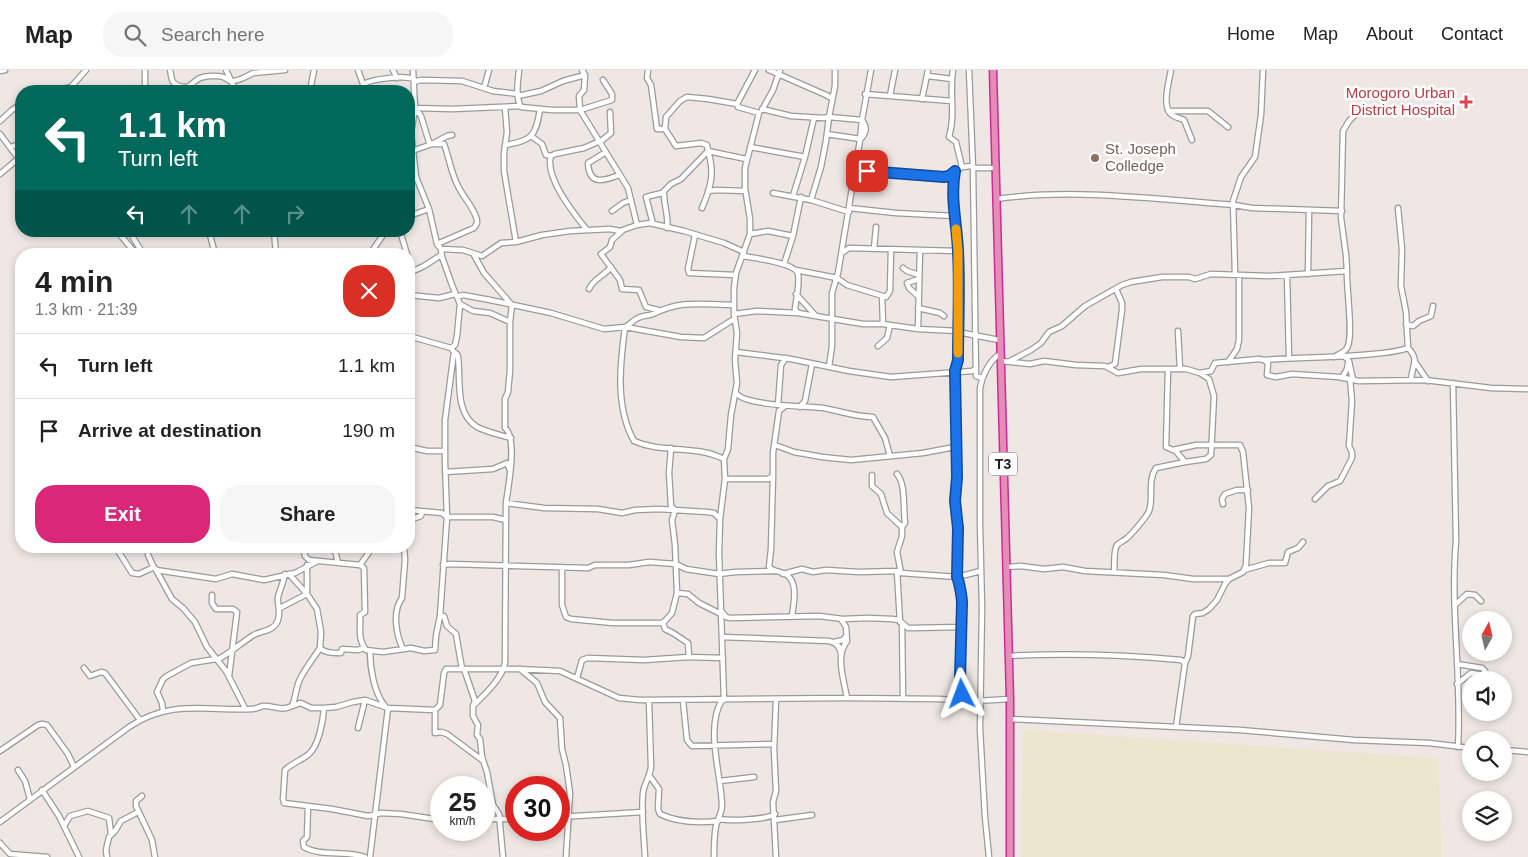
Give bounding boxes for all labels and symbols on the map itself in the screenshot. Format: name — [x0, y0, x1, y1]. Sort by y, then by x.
place label: Morogoro Urban District Hospital — [1346, 84, 1455, 118]
marker: Morogoro Urban District Hospital — [1459, 95, 1473, 109]
place label: St. Joseph Colledge — [1105, 140, 1176, 174]
pin — [846, 150, 888, 192]
marker: St. Joseph Colledge — [1089, 152, 1101, 164]
road number: T3 — [989, 452, 1017, 476]
north arrow — [1462, 611, 1512, 661]
position arrow — [935, 667, 987, 719]
speed limit sign: 30 — [505, 776, 570, 841]

